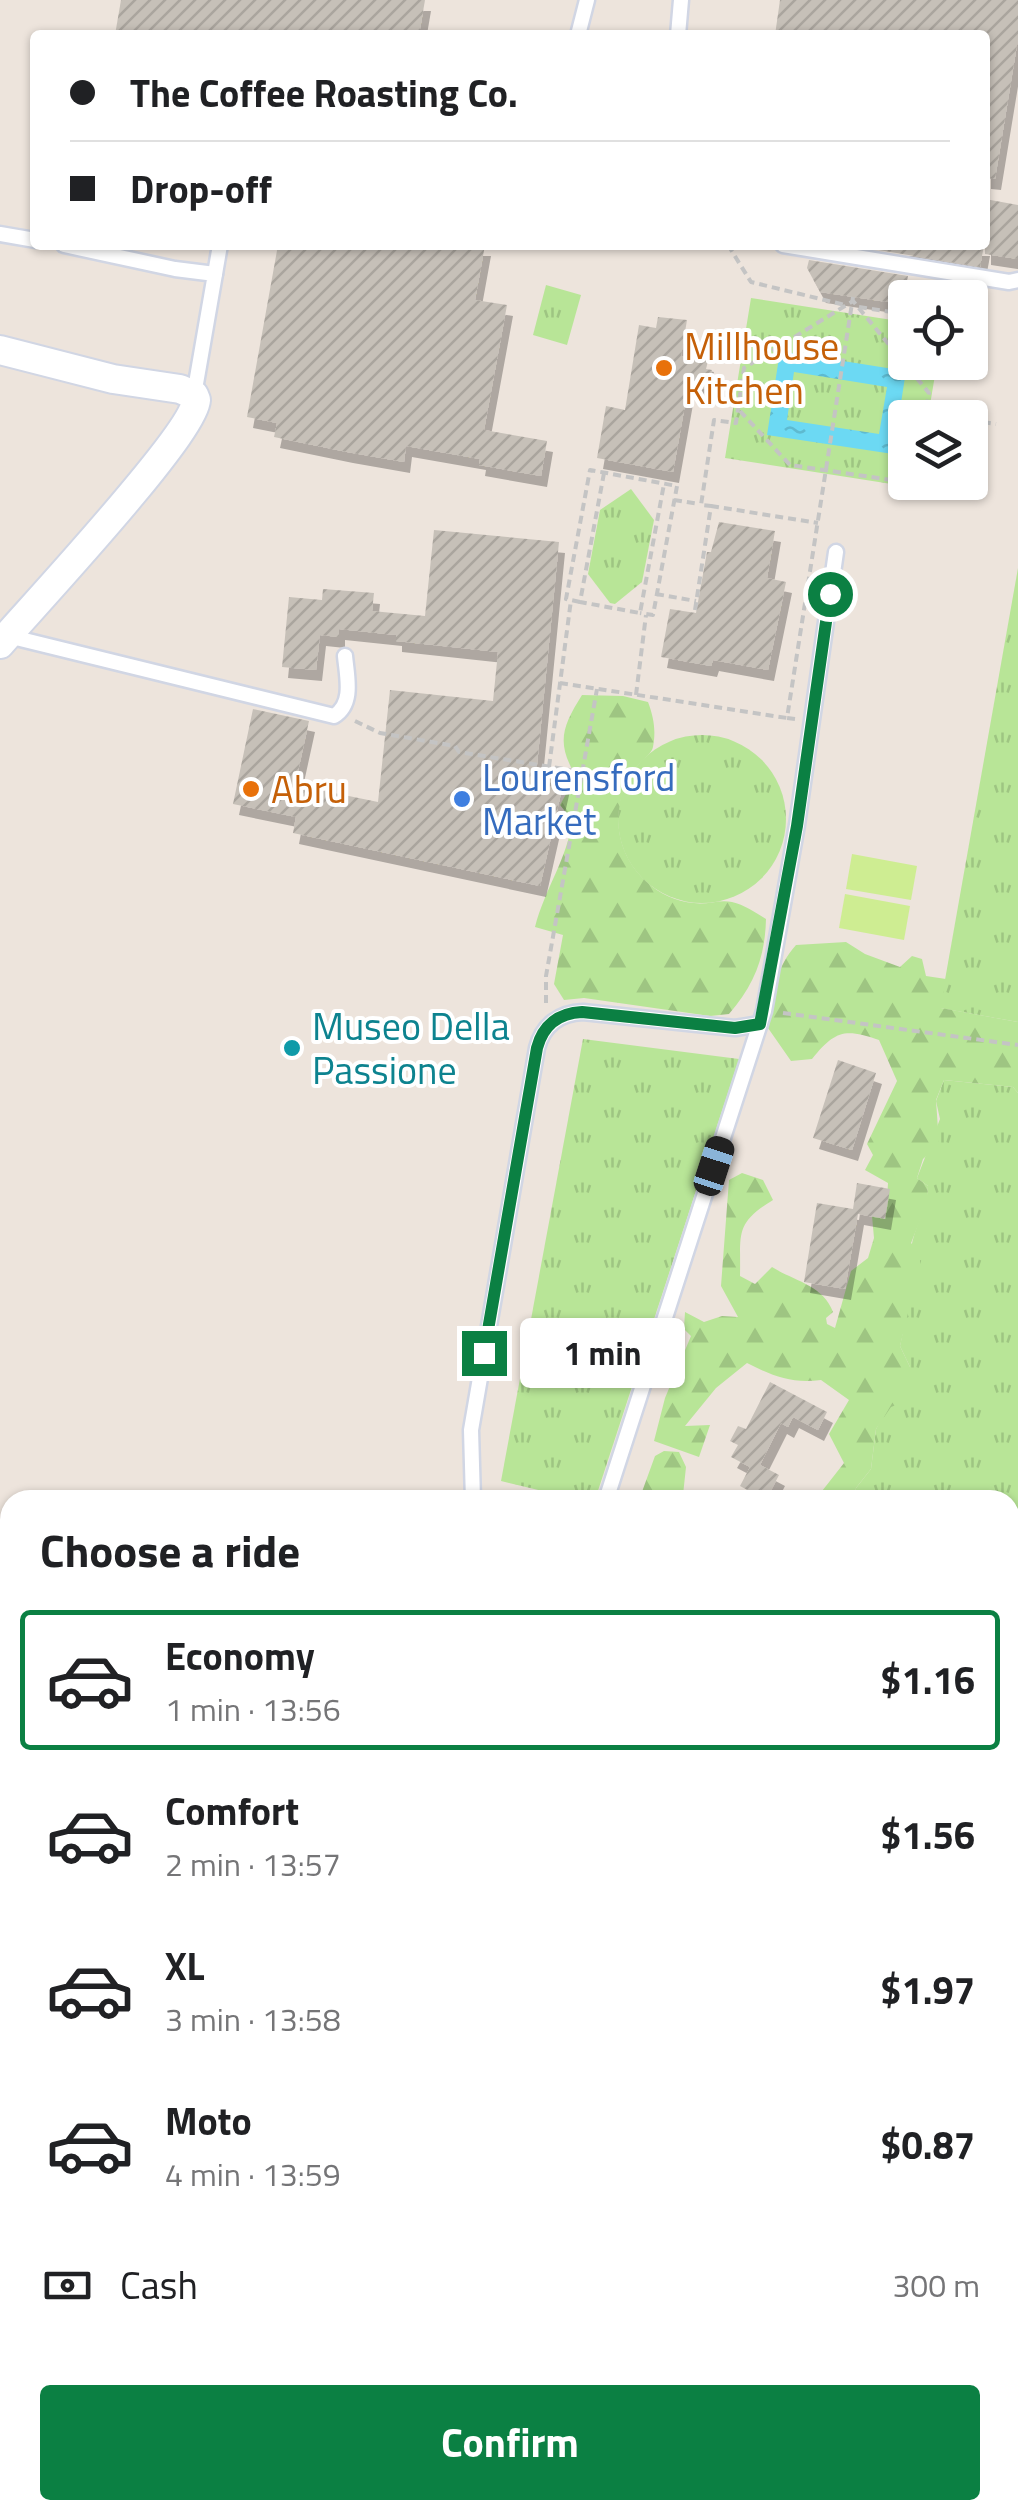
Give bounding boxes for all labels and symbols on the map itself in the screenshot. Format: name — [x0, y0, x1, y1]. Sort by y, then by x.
place label: Millhouse Kitchen — [684, 317, 839, 419]
marker: Millhouse Kitchen — [653, 357, 675, 379]
route start — [808, 572, 853, 617]
place label: Lourensford Market — [482, 748, 675, 850]
place label: Abru — [271, 760, 347, 818]
marker: Abru — [240, 778, 262, 800]
marker: Lourensford Market — [451, 788, 473, 810]
place label: Museo Della Passione — [312, 997, 510, 1099]
marker: Museo Della Passione — [281, 1037, 303, 1059]
car — [690, 1133, 738, 1199]
callout: 1 min — [519, 1318, 684, 1388]
route end — [462, 1331, 507, 1376]

